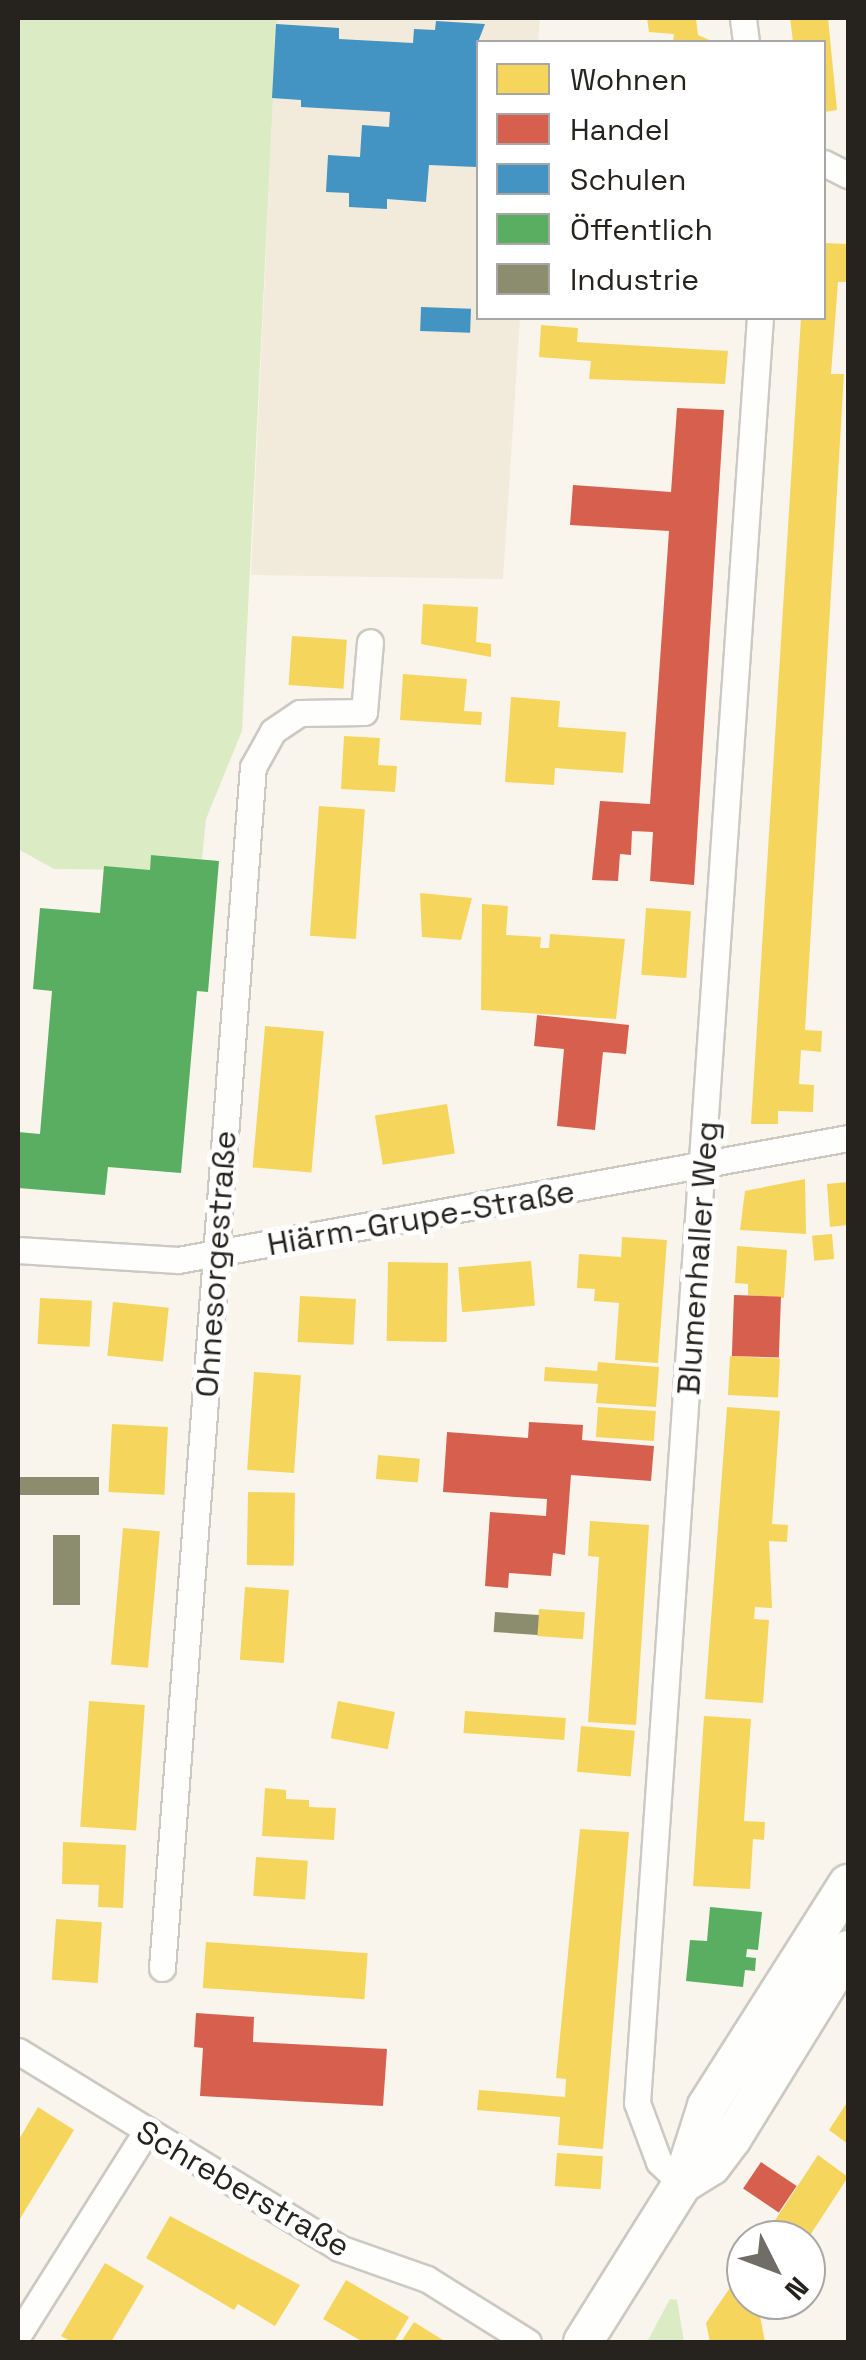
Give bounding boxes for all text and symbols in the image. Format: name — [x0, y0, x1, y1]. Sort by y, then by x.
legend — [476, 40, 826, 320]
text: Wohnen — [570, 60, 687, 99]
text: Handel — [570, 110, 670, 149]
text: Schulen — [570, 160, 686, 199]
text: Öffentlich — [570, 210, 713, 249]
text: Industrie — [570, 260, 699, 299]
street label: Blumenhaller Weg — [669, 1120, 727, 1396]
street label: Ohnesorgestraße — [188, 1129, 244, 1399]
street label: Hiärm-Grupe-Straße — [264, 1172, 578, 1264]
street label: Schreberstraße — [129, 2112, 357, 2266]
north arrow — [726, 2220, 826, 2320]
text: N — [777, 2270, 816, 2308]

